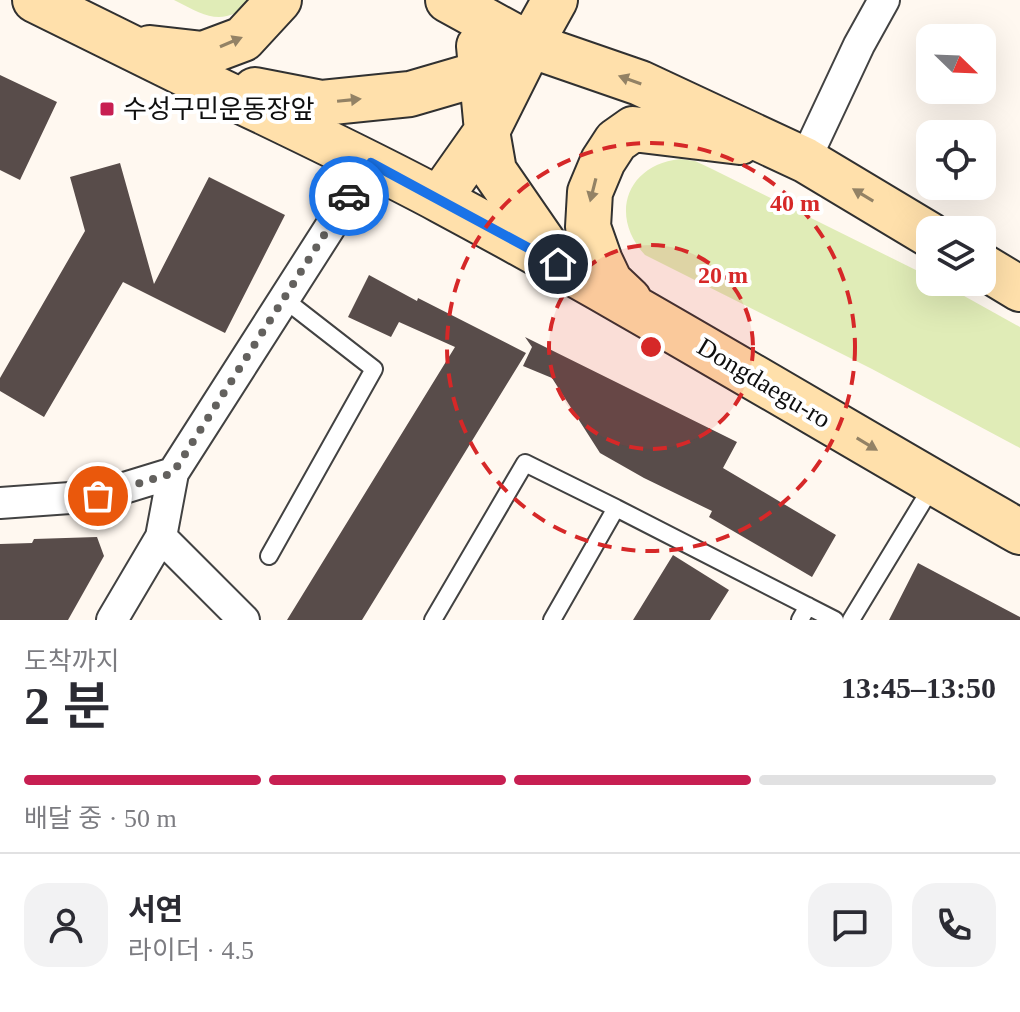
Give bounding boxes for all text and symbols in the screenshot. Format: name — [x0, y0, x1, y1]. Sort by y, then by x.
north arrow — [916, 24, 996, 104]
map controls — [916, 24, 996, 296]
one-way arrow — [220, 36, 243, 49]
one-way arrow — [618, 73, 642, 85]
one-way arrow — [337, 94, 362, 107]
place label: 수성구민운동장앞 — [123, 95, 314, 124]
marker: 수성구민운동장앞 — [98, 100, 116, 118]
button: locate — [916, 120, 996, 200]
courier — [309, 156, 389, 236]
icon: car — [327, 174, 371, 218]
one-way arrow — [587, 177, 599, 202]
one-way arrow — [852, 188, 874, 202]
text: 40 m — [770, 190, 820, 216]
button: layers — [916, 216, 996, 296]
pin — [524, 230, 592, 298]
icon: home — [536, 242, 580, 286]
text: 20 m — [698, 262, 748, 288]
street label: Dongdaegu-ro — [692, 332, 836, 434]
centre of rings — [637, 333, 665, 361]
one-way arrow — [856, 437, 878, 451]
pin — [64, 462, 132, 530]
icon: bag — [76, 474, 120, 518]
text: 도착까지 — [24, 647, 120, 676]
text: 13:45–13:50 — [841, 671, 996, 704]
text: 2 분 — [24, 678, 111, 735]
text: 배달 중 · 50 m — [24, 804, 177, 833]
button: person — [24, 883, 108, 967]
button: chat — [808, 883, 892, 967]
button: phone — [912, 883, 996, 967]
text: 서연 — [128, 893, 183, 926]
text: 라이더 · 4.5 — [128, 936, 254, 965]

